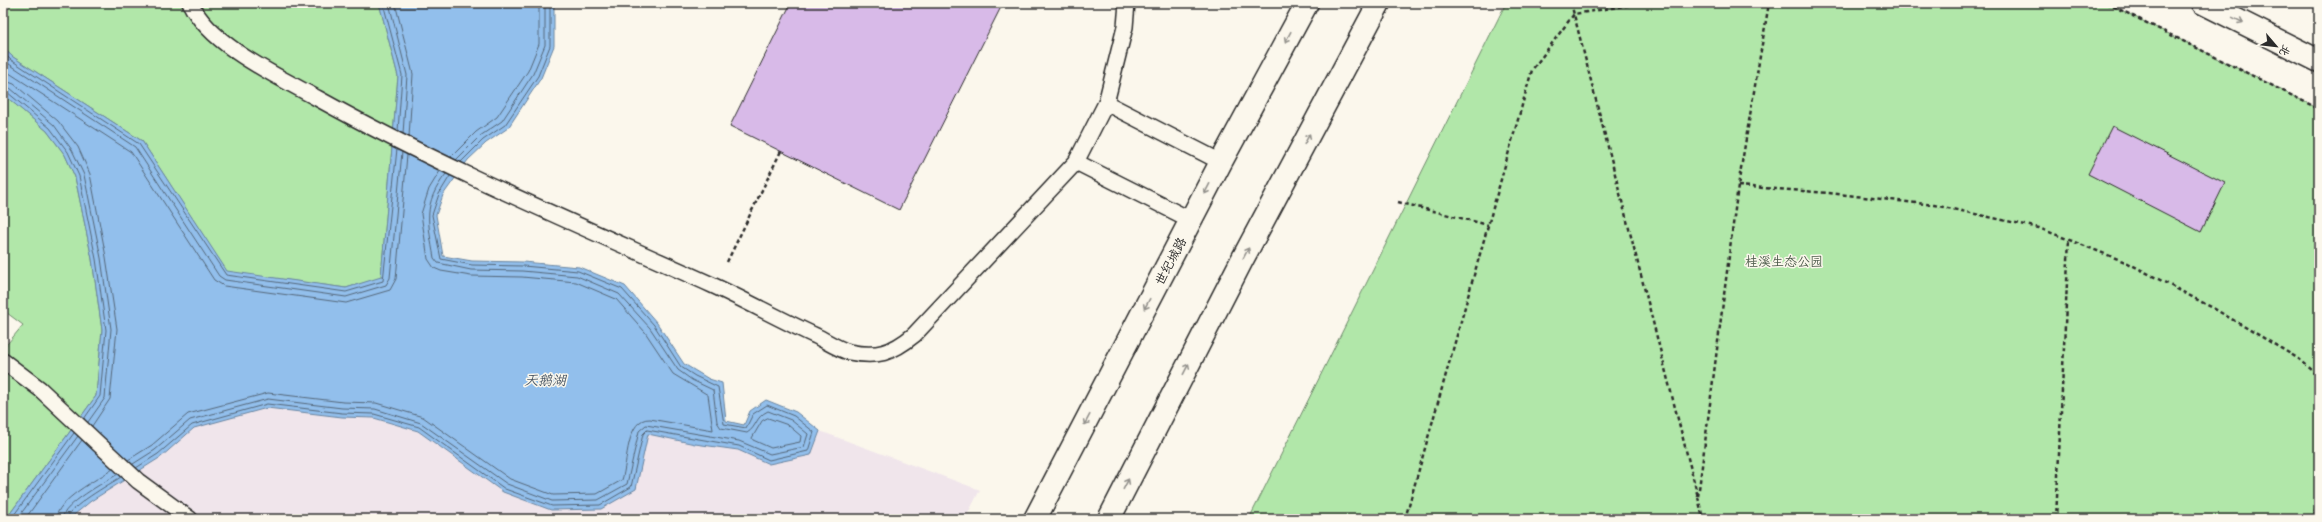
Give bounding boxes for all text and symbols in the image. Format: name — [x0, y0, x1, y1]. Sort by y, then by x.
one-way arrow — [2232, 17, 2244, 25]
north arrow — [2256, 26, 2296, 66]
one-way arrow — [1284, 31, 1291, 43]
text: 北 — [2275, 42, 2294, 59]
one-way arrow — [1304, 133, 1311, 145]
one-way arrow — [1203, 183, 1210, 195]
street label: 世纪城路 — [1151, 234, 1191, 289]
one-way arrow — [1242, 247, 1250, 259]
park label: 桂溪生态公园 — [1745, 253, 1823, 271]
one-way arrow — [1143, 298, 1151, 310]
one-way arrow — [1183, 363, 1190, 375]
water label: 天鹅湖 — [524, 371, 568, 391]
one-way arrow — [1083, 414, 1090, 426]
one-way arrow — [1123, 479, 1131, 491]

